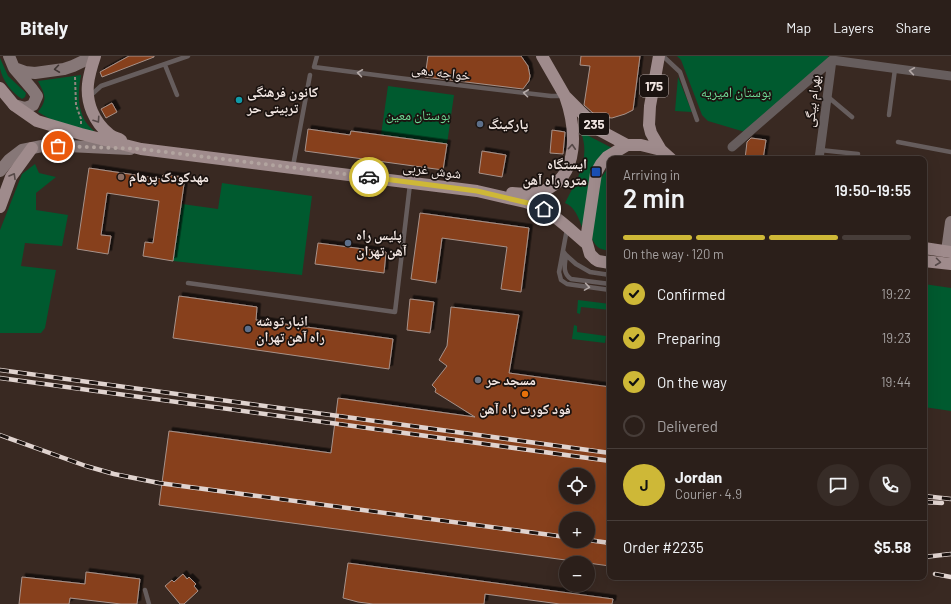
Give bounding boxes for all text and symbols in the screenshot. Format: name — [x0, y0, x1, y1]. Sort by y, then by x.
text: Bitely — [20, 16, 68, 39]
text: Map — [786, 19, 811, 36]
text: Layers — [833, 19, 874, 36]
text: Share — [896, 19, 931, 36]
street label: خواجه دهی — [410, 59, 472, 85]
one-way arrow — [54, 64, 60, 73]
one-way arrow — [909, 67, 915, 76]
one-way arrow — [357, 69, 363, 78]
street label: بهرام بیگی — [800, 74, 825, 128]
road number: 175 — [640, 75, 668, 97]
place label: کانون فرهنگی تربیتی حر — [246, 83, 318, 117]
park label: بوستان امیریه — [701, 83, 772, 101]
one-way arrow — [523, 89, 529, 98]
marker: کانون فرهنگی تربیتی حر — [234, 95, 244, 105]
park label: بوستان معین — [386, 106, 450, 124]
road number: 235 — [579, 113, 609, 135]
place label: پارکینگ — [488, 115, 528, 133]
one-way arrow — [92, 116, 100, 123]
marker: پارکینگ — [475, 119, 485, 129]
pin — [41, 129, 75, 163]
icon: bag — [47, 135, 69, 157]
one-way arrow — [568, 144, 577, 150]
place label: ایستگاه مترو راه آهن — [522, 155, 587, 189]
courier — [349, 157, 389, 197]
street label: شوش غربی — [402, 157, 462, 183]
icon: car — [358, 166, 380, 188]
marker: ایستگاه مترو راه آهن — [590, 166, 602, 178]
text: Arriving in — [623, 167, 680, 183]
place label: مهدکودک پرهام — [129, 168, 209, 187]
marker: مهدکودک پرهام — [116, 172, 126, 182]
one-way arrow — [8, 173, 15, 180]
text: 19:50–19:55 — [835, 181, 911, 199]
text: 2 min — [623, 182, 685, 213]
pin — [527, 192, 561, 226]
icon: home — [533, 198, 555, 220]
place label: پلیس راه آهن تهران — [356, 226, 407, 260]
marker: پلیس راه آهن تهران — [343, 238, 353, 248]
text: On the way · 120 m — [623, 246, 724, 262]
one-way arrow — [934, 258, 941, 267]
one-way arrow — [584, 282, 590, 291]
icon: check — [623, 283, 645, 305]
text: Confirmed — [657, 285, 725, 303]
text: 19:22 — [881, 286, 911, 302]
place label: انبار توشه راه آهن تهران — [256, 312, 325, 346]
marker: انبار توشه راه آهن تهران — [243, 324, 253, 334]
icon: check — [623, 327, 645, 349]
text: Preparing — [657, 329, 721, 347]
text: 19:23 — [882, 330, 911, 346]
place label: مسجد حر — [485, 371, 536, 388]
icon: check — [623, 371, 645, 393]
text: On the way — [657, 373, 727, 391]
text: 19:44 — [881, 374, 911, 390]
marker: مسجد حر — [473, 375, 483, 385]
marker: فود کورت راه آهن — [520, 389, 530, 399]
place label: فود کورت راه آهن — [479, 400, 571, 418]
text: Delivered — [657, 417, 718, 435]
button: chat — [817, 464, 859, 506]
button: phone — [869, 464, 911, 506]
map controls — [559, 468, 595, 592]
button: locate — [559, 468, 595, 504]
text: Jordan — [675, 468, 722, 486]
text: J — [640, 476, 648, 494]
text: Courier · 4.9 — [675, 486, 742, 502]
button: + — [559, 512, 595, 548]
text: Order #2235 — [623, 538, 704, 556]
text: $5.58 — [874, 538, 911, 556]
button: − — [559, 556, 595, 592]

